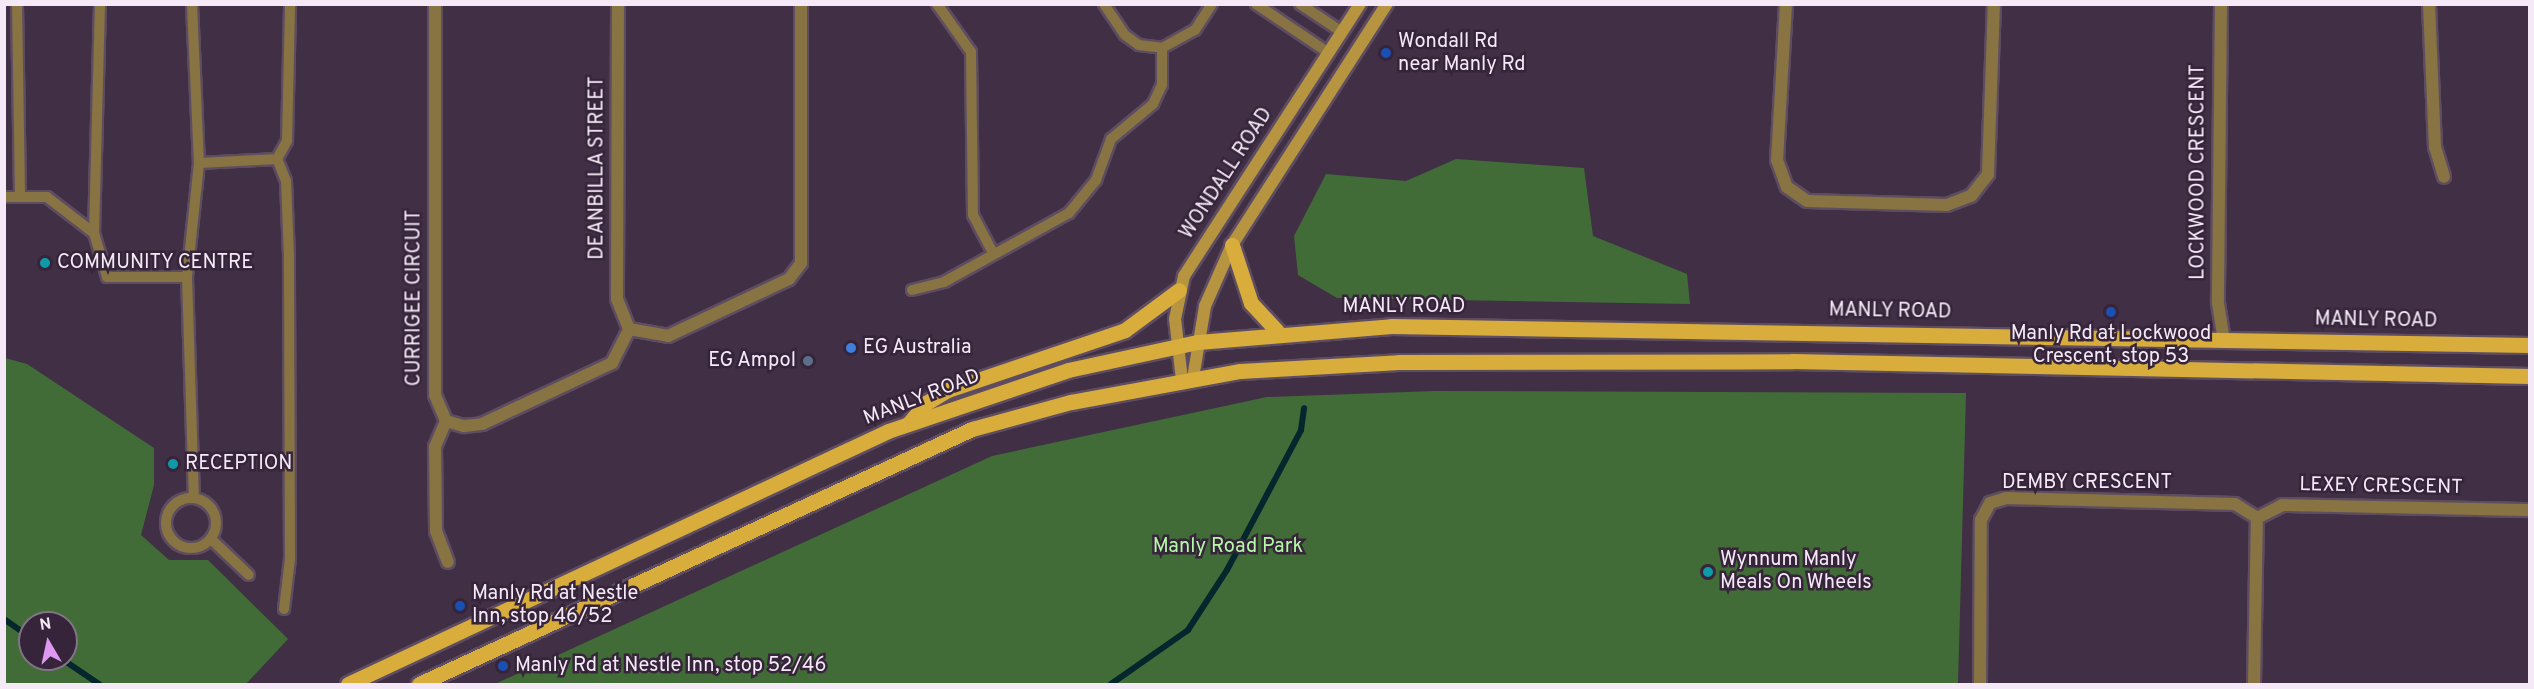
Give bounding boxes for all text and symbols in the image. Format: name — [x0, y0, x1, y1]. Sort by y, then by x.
place label: Wondall Rd near Manly Rd — [1398, 30, 1526, 77]
marker: Wondall Rd near Manly Rd — [1379, 46, 1393, 60]
street label: LOCKWOOD CRESCENT — [2187, 64, 2211, 280]
street label: DEANBILLA STREET — [586, 76, 610, 260]
street label: WONDALL ROAD — [1175, 104, 1279, 244]
street label: CURRIGEE CIRCUIT — [403, 210, 427, 386]
place label: COMMUNITY CENTRE — [57, 251, 254, 275]
marker: COMMUNITY CENTRE — [38, 256, 52, 270]
street label: MANLY ROAD — [1342, 295, 1466, 319]
street label: MANLY ROAD — [1828, 299, 1952, 325]
marker: Manly Rd at Lockwood Crescent, stop 53 — [2104, 305, 2118, 319]
street label: MANLY ROAD — [2314, 308, 2438, 334]
place label: Manly Rd at Lockwood Crescent, stop 53 — [2011, 322, 2211, 369]
place label: EG Australia — [863, 336, 972, 360]
marker: EG Australia — [844, 341, 858, 355]
place label: EG Ampol — [707, 349, 796, 373]
marker: EG Ampol — [801, 354, 815, 368]
street label: MANLY ROAD — [860, 365, 984, 431]
place label: RECEPTION — [185, 452, 292, 476]
marker: RECEPTION — [166, 457, 180, 471]
street label: DEMBY CRESCENT — [2001, 471, 2173, 495]
street label: LEXEY CRESCENT — [2299, 474, 2463, 500]
park label: Manly Road Park — [1153, 535, 1303, 559]
place label: Wynnum Manly Meals On Wheels — [1720, 548, 1872, 595]
marker: Wynnum Manly Meals On Wheels — [1701, 565, 1715, 579]
place label: Manly Rd at Nestle Inn, stop 46/52 — [472, 582, 638, 629]
marker: Manly Rd at Nestle Inn, stop 46/52 — [453, 599, 467, 613]
north arrow — [18, 611, 78, 671]
text: N — [38, 614, 53, 636]
place label: Manly Rd at Nestle Inn, stop 52/46 — [515, 654, 826, 678]
marker: Manly Rd at Nestle Inn, stop 52/46 — [496, 659, 510, 673]

